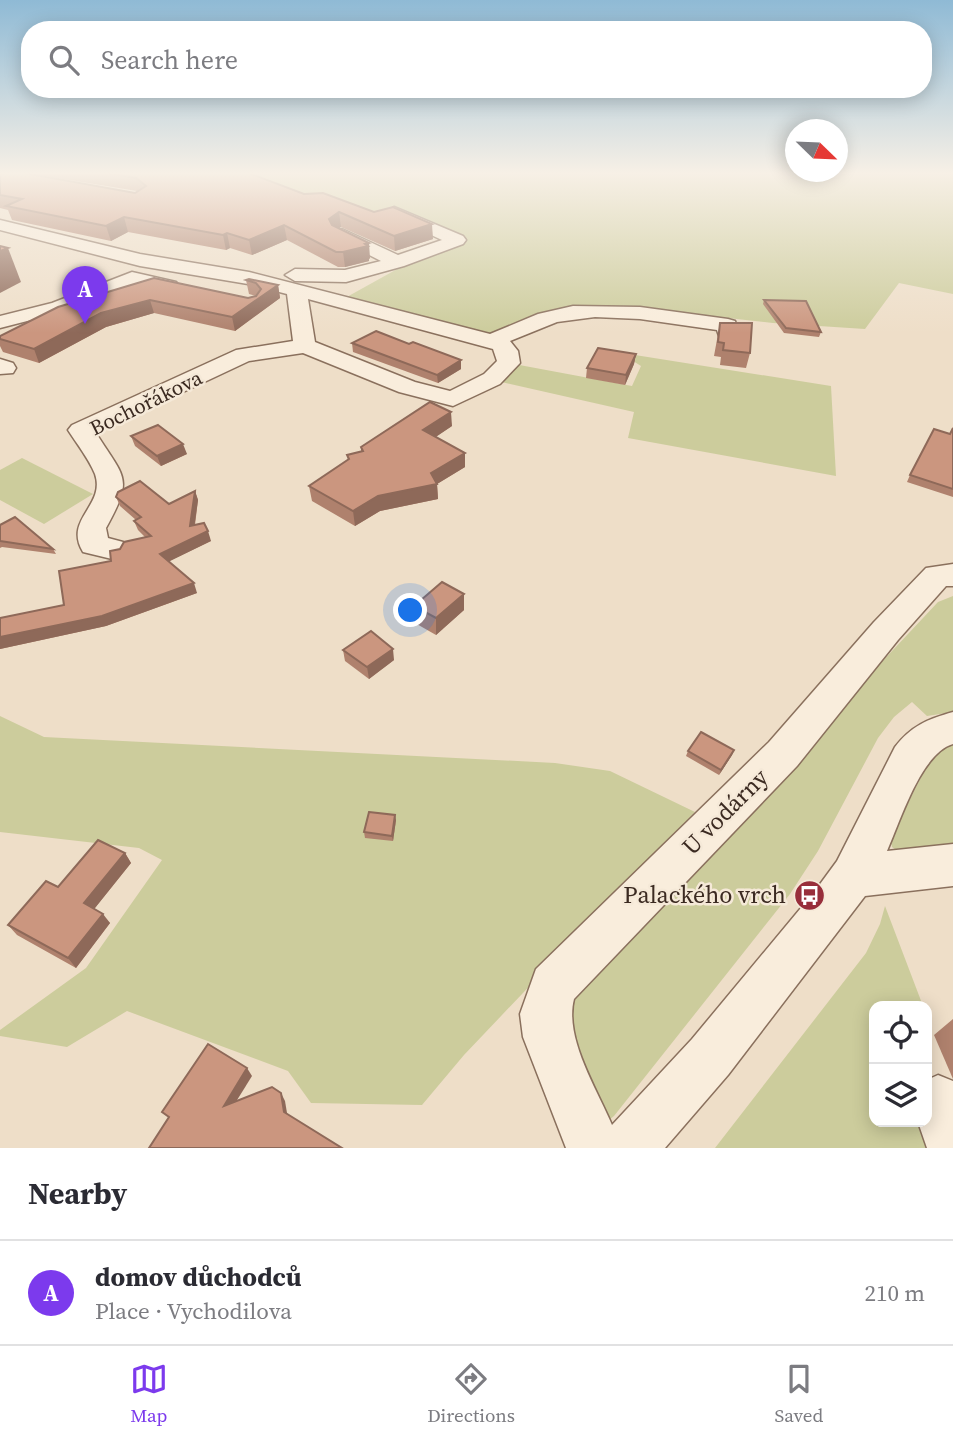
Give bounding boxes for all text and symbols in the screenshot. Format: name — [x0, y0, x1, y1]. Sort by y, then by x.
search box — [21, 21, 932, 98]
icon: search — [45, 41, 83, 79]
text: Search here — [101, 42, 238, 78]
north arrow — [785, 119, 848, 182]
pin: A — [62, 266, 108, 324]
street label: Bochořákova — [85, 363, 207, 442]
your location — [393, 593, 427, 627]
street label: U vodárny — [674, 761, 776, 862]
place label: Palackého vrch — [623, 878, 786, 911]
bus stop icon: Palackého vrch — [792, 878, 826, 912]
map controls — [869, 1001, 932, 1127]
button: locate — [869, 1001, 932, 1064]
button: layers — [869, 1064, 932, 1127]
text: Nearby — [28, 1173, 127, 1214]
text: domov důchodců — [95, 1259, 302, 1295]
text: A — [43, 1277, 59, 1309]
text: 210 m — [864, 1277, 925, 1309]
text: Place · Vychodilova — [95, 1295, 292, 1327]
tab: Map — [130, 1360, 168, 1428]
tab: Directions — [427, 1360, 515, 1428]
tab: Saved — [775, 1360, 823, 1428]

